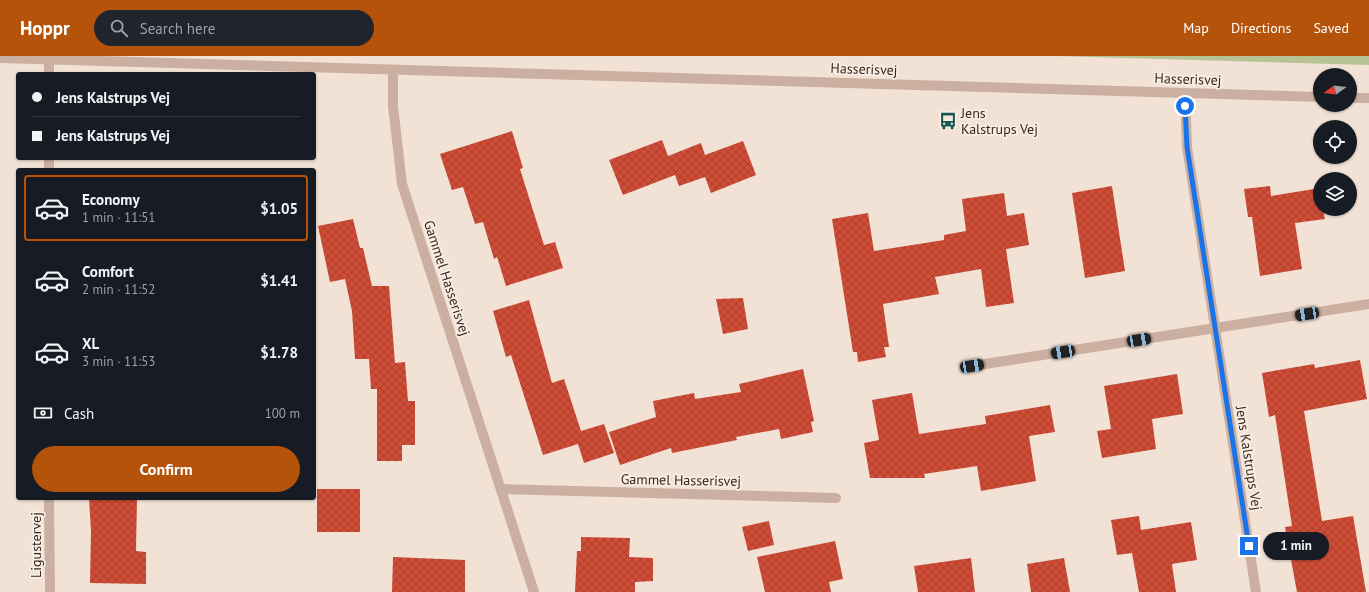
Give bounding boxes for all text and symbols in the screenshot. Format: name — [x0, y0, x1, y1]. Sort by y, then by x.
search box — [94, 10, 374, 46]
text: Hoppr — [20, 16, 70, 40]
icon: search — [108, 17, 130, 39]
text: Search here — [140, 19, 215, 38]
text: Map — [1183, 19, 1209, 37]
text: Directions — [1231, 19, 1291, 37]
text: Saved — [1313, 19, 1349, 37]
street label: Hasserisvej — [830, 59, 898, 79]
north arrow — [1313, 68, 1357, 112]
map controls — [1313, 68, 1357, 216]
street label: Hasserisvej — [1154, 69, 1222, 89]
text: Jens Kalstrups Vej — [56, 88, 170, 107]
route start — [1176, 97, 1194, 115]
place label: Jens Kalstrups Vej — [960, 104, 1038, 138]
bus stop icon: Jens Kalstrups Vej — [938, 111, 958, 131]
button: locate — [1313, 120, 1357, 164]
text: Jens Kalstrups Vej — [56, 126, 170, 145]
button: layers — [1313, 172, 1357, 216]
icon: car — [34, 190, 70, 226]
text: Economy — [82, 190, 140, 209]
text: $1.05 — [260, 199, 298, 218]
text: 1 min · 11:51 — [82, 209, 155, 226]
street label: Gammel Hasserisvej — [420, 218, 474, 338]
icon: car — [34, 262, 70, 298]
text: Comfort — [82, 262, 134, 281]
text: $1.41 — [260, 271, 298, 290]
text: 2 min · 11:52 — [82, 281, 155, 298]
car — [1294, 306, 1320, 322]
car — [1126, 332, 1152, 348]
icon: car — [34, 334, 70, 370]
text: XL — [82, 334, 99, 353]
text: $1.78 — [260, 343, 298, 362]
car — [1050, 344, 1076, 360]
text: 3 min · 11:53 — [82, 353, 155, 370]
car — [959, 358, 985, 374]
icon: cash — [32, 402, 54, 424]
text: Cash — [64, 404, 94, 423]
street label: Jens Kalstrups Vej — [1232, 404, 1266, 511]
text: 100 m — [265, 405, 300, 422]
button: Confirm — [32, 446, 300, 492]
street label: Gammel Hasserisvej — [621, 470, 741, 490]
street label: Ligustervej — [27, 512, 45, 578]
callout: 1 min — [1263, 532, 1329, 560]
route end — [1240, 537, 1258, 555]
text: 1 min — [1280, 537, 1312, 554]

